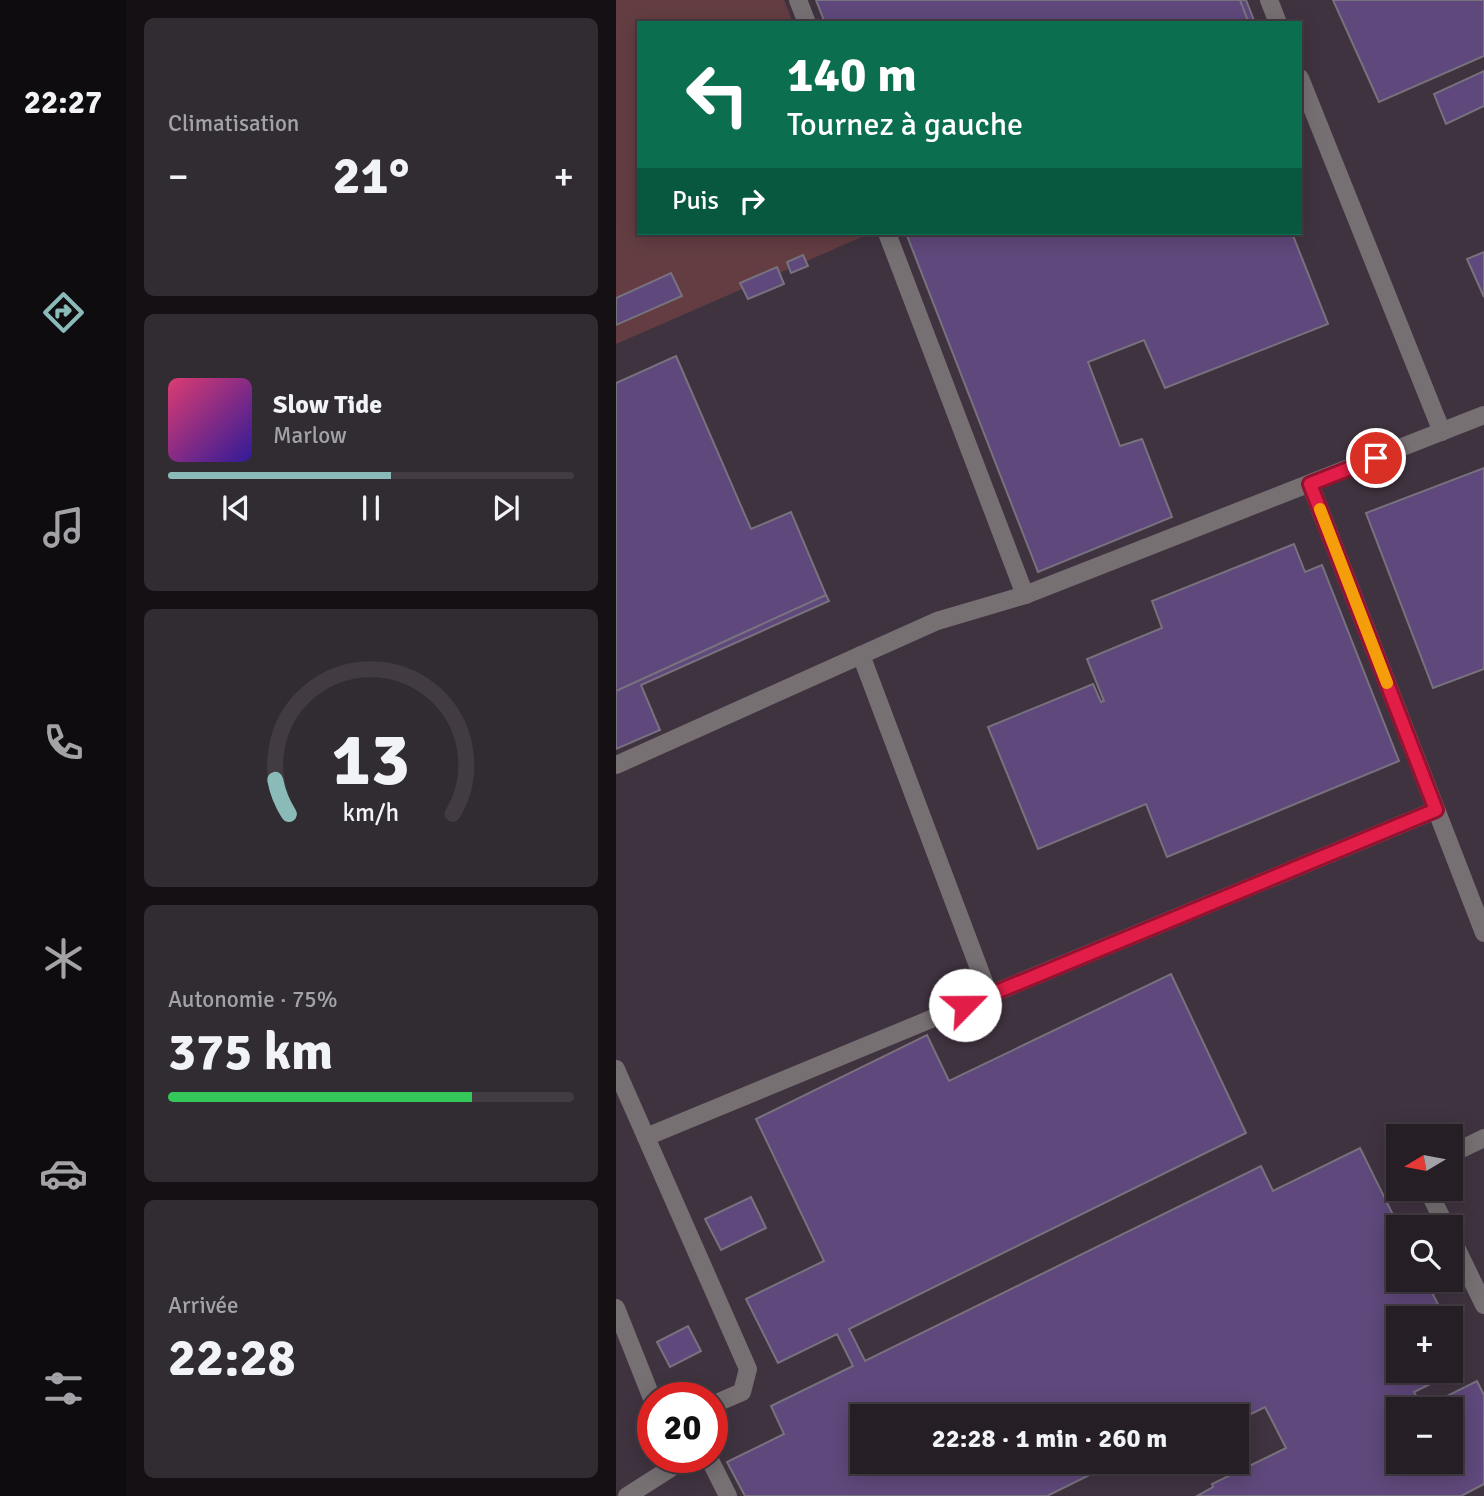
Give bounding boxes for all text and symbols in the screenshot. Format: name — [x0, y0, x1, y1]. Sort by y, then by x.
text: 140 m — [787, 45, 917, 105]
icon: left — [672, 49, 763, 140]
text: 22:27 — [24, 83, 102, 122]
text: Tournez à gauche — [787, 105, 1023, 144]
text: Climatisation — [168, 109, 299, 138]
text: 21° — [333, 144, 409, 208]
text: − — [168, 153, 189, 200]
text: + — [553, 153, 574, 200]
icon: right — [733, 182, 771, 220]
text: Puis — [672, 185, 719, 217]
icon: directions — [39, 288, 88, 337]
text: Slow Tide — [273, 389, 382, 421]
text: Marlow — [273, 421, 347, 450]
pin — [1346, 428, 1406, 488]
icon: arrive — [1357, 439, 1395, 477]
icon: previous — [217, 489, 255, 527]
icon: pause — [352, 489, 390, 527]
icon: next — [487, 489, 525, 527]
icon: music — [39, 503, 88, 552]
text: 13 — [332, 716, 410, 805]
icon: phone — [39, 718, 88, 767]
text: km/h — [343, 797, 399, 828]
icon: climate — [39, 934, 88, 983]
position arrow — [928, 968, 1002, 1042]
text: Autonomie · 75% — [168, 985, 338, 1014]
text: 375 km — [168, 1020, 333, 1084]
north arrow — [1386, 1124, 1463, 1200]
map controls — [1386, 1124, 1463, 1474]
icon: car — [39, 1149, 88, 1198]
button: search — [1386, 1215, 1463, 1292]
text: Arrivée — [168, 1291, 239, 1320]
button: + — [1386, 1306, 1463, 1383]
text: 22:28 — [168, 1326, 296, 1390]
icon: filters — [39, 1364, 88, 1413]
speed limit sign: 20 — [637, 1382, 728, 1473]
button: − — [1386, 1397, 1463, 1474]
text: 22:28 · 1 min · 260 m — [932, 1423, 1167, 1455]

